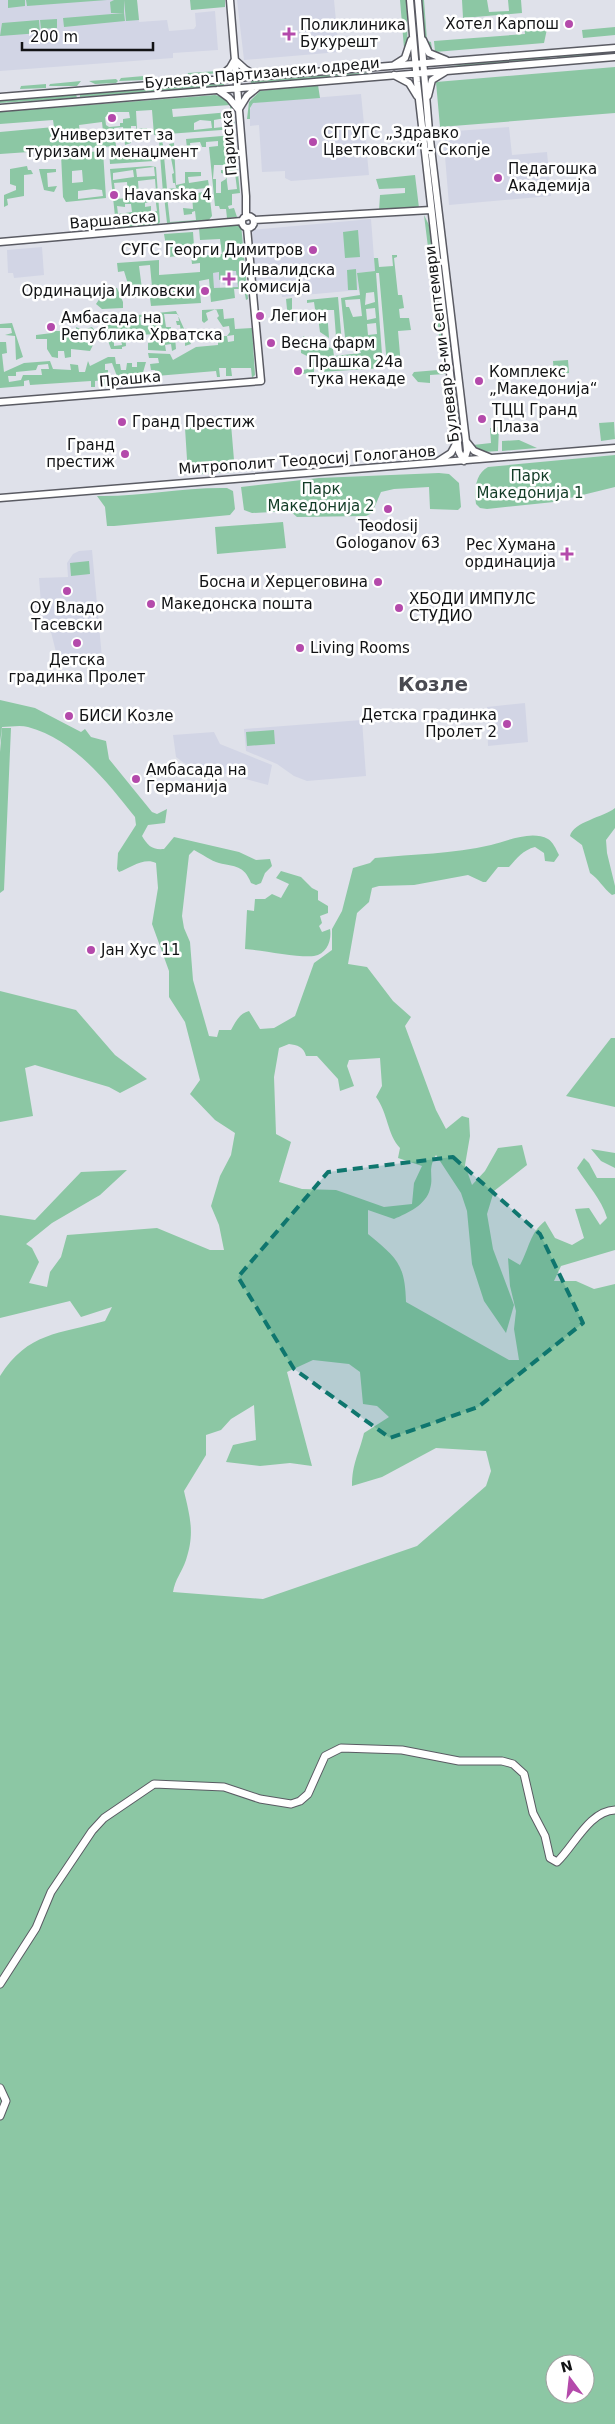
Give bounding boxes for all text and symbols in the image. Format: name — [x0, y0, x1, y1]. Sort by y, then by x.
place label: Хотел Карпош — [445, 15, 559, 33]
place label: Поликлиника Букурешт — [300, 16, 406, 51]
marker: Хотел Карпош — [563, 18, 575, 30]
scale bar — [22, 20, 154, 52]
marker: Поликлиника Букурешт — [282, 27, 296, 41]
text: 200 m — [30, 28, 78, 46]
street label: Булевар Партизански одреди — [144, 54, 380, 92]
street label: Париска — [217, 109, 241, 177]
marker: Универзитет за туризам и менаџмент — [106, 112, 118, 124]
place label: СГГУГС „Здравко Цветковски“ - Скопје — [323, 124, 490, 159]
place label: Универзитет за туризам и менаџмент — [25, 126, 199, 161]
marker: СГГУГС „Здравко Цветковски“ - Скопје — [307, 136, 319, 148]
place label: Педагошка Академија — [508, 160, 597, 195]
marker: Педагошка Академија — [492, 172, 504, 184]
place label: Havanska 4 — [124, 186, 212, 204]
marker: Havanska 4 — [108, 189, 120, 201]
street label: Варшавска — [69, 207, 157, 233]
place label: СУГС Георги Димитров — [121, 241, 303, 259]
marker: СУГС Георги Димитров — [307, 244, 319, 256]
street label: Булевар 8-ми Септември — [421, 245, 463, 443]
place label: Инвалидска комисија — [240, 261, 335, 296]
marker: Инвалидска комисија — [222, 272, 236, 286]
place label: Ординација Илковски — [22, 282, 195, 300]
marker: Ординација Илковски — [199, 285, 211, 297]
place label: Легион — [270, 307, 327, 325]
place label: Aмбасада на Република Хрватска — [61, 309, 223, 344]
marker: Легион — [254, 310, 266, 322]
marker: Aмбасада на Република Хрватска — [45, 321, 57, 333]
place label: Весна фарм — [281, 334, 375, 352]
marker: Весна фарм — [265, 337, 277, 349]
place label: Прашка 24а тука некаде — [308, 353, 406, 388]
place label: Комплекс „Македонија“ — [489, 363, 597, 398]
marker: Прашка 24а тука некаде — [292, 365, 304, 377]
street label: Прашка — [98, 367, 162, 391]
marker: Комплекс „Македонија“ — [473, 375, 485, 387]
place label: ТЦЦ Гранд Плаза — [491, 401, 577, 436]
place label: Гранд Престиж — [132, 413, 255, 431]
marker: ТЦЦ Гранд Плаза — [476, 413, 488, 425]
marker: Гранд Престиж — [116, 416, 128, 428]
place label: Гранд престиж — [46, 436, 115, 471]
street label: Митрополит Теодосиј Гологанов — [178, 442, 436, 478]
marker: Гранд престиж — [119, 448, 131, 460]
park label: Парк Македонија 1 — [476, 467, 584, 502]
park label: Парк Македонија 2 — [267, 480, 375, 515]
marker: Teodosij Gologanov 63 — [382, 503, 394, 515]
place label: Teodosij Gologanov 63 — [336, 517, 440, 552]
place label: Рес Хумана ординација — [465, 536, 556, 571]
marker: Рес Хумана ординација — [560, 547, 574, 561]
place label: Босна и Херцеговина — [199, 573, 368, 591]
marker: Босна и Херцеговина — [372, 576, 384, 588]
marker: ОУ Владо Тасевски — [61, 585, 73, 597]
place label: ХБОДИ ИМПУЛС СТУДИО — [409, 590, 535, 625]
place label: Македонска пошта — [161, 595, 313, 613]
marker: Македонска пошта — [145, 598, 157, 610]
place label: ОУ Владо Тасевски — [30, 599, 104, 634]
marker: ХБОДИ ИМПУЛС СТУДИО — [393, 602, 405, 614]
marker: Детска градинка Пролет — [71, 637, 83, 649]
place label: Living Rooms — [310, 639, 410, 657]
marker: Living Rooms — [294, 642, 306, 654]
place label: Детска градинка Пролет — [8, 651, 146, 686]
district label: Козле — [398, 672, 468, 696]
place label: Детска градинка Пролет 2 — [361, 706, 497, 741]
place label: БИСИ Козле — [79, 707, 174, 725]
marker: БИСИ Козле — [63, 710, 75, 722]
marker: Детска градинка Пролет 2 — [501, 718, 513, 730]
place label: Амбасада на Германија — [146, 761, 247, 796]
marker: Амбасада на Германија — [130, 773, 142, 785]
place label: Јан Хус 11 — [100, 941, 180, 959]
marker: Јан Хус 11 — [85, 944, 97, 956]
north arrow — [545, 2354, 595, 2404]
text: N — [559, 2357, 574, 2376]

